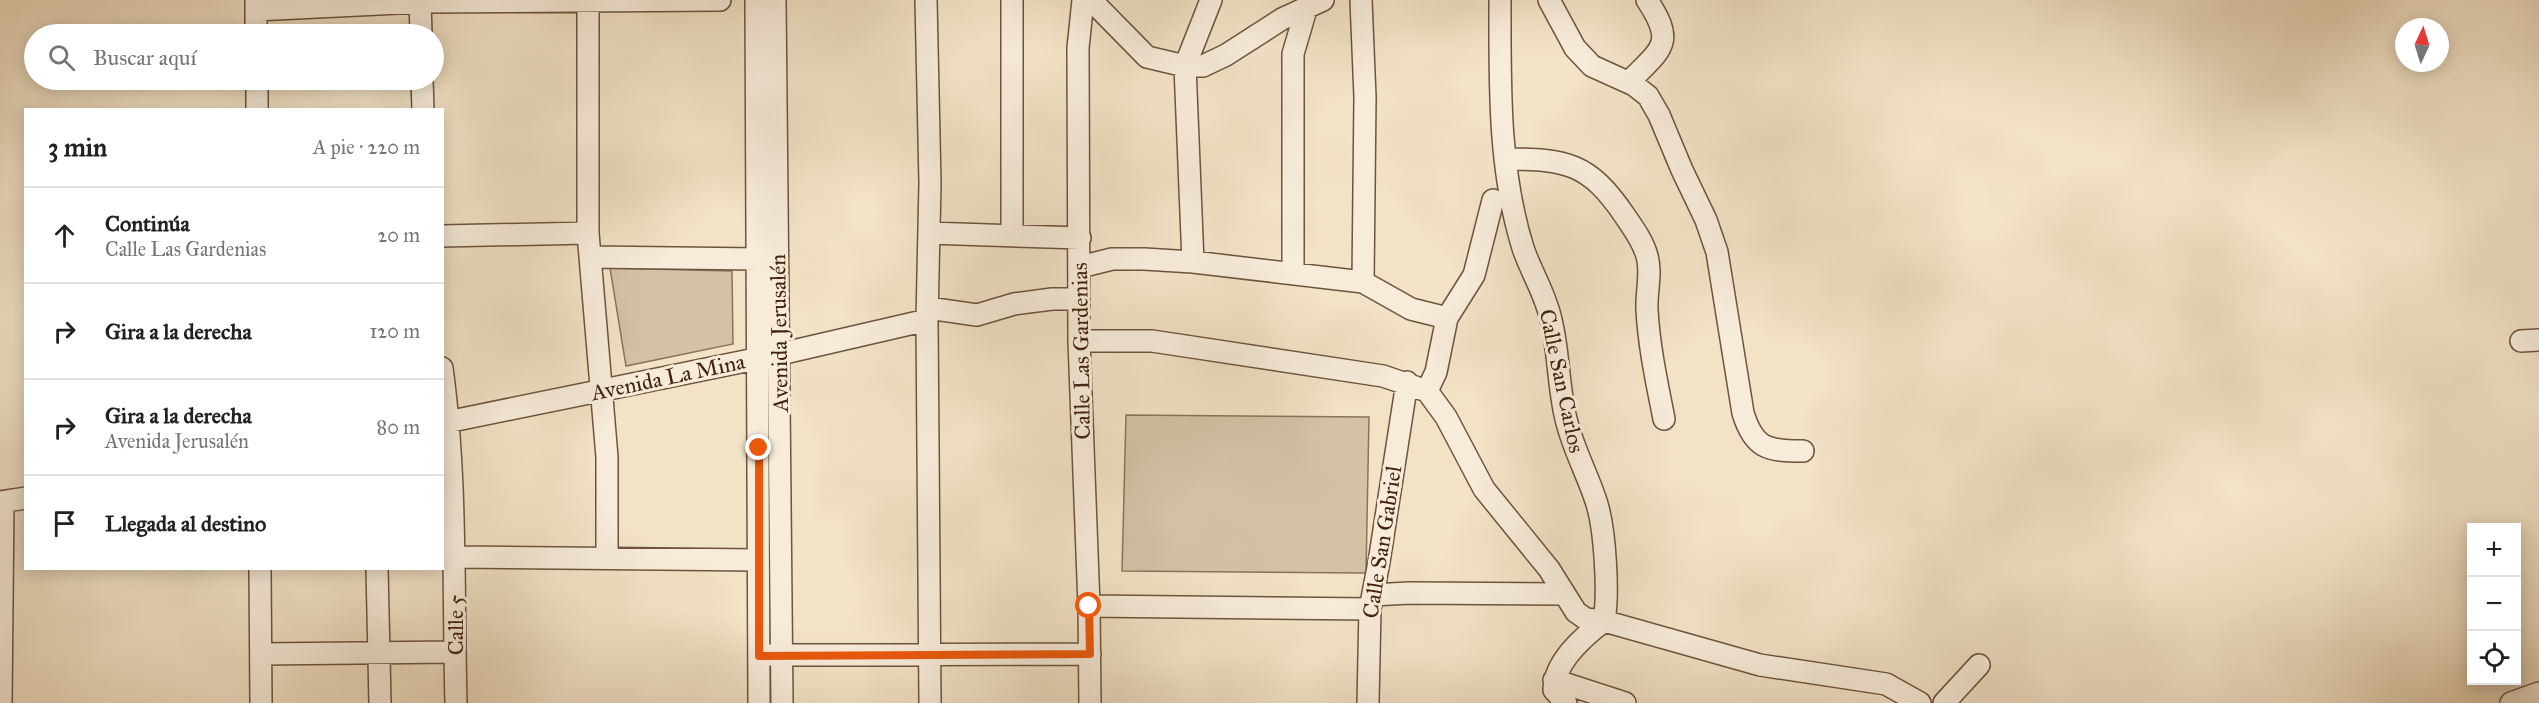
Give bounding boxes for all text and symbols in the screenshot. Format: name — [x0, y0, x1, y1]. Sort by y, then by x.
north arrow — [2395, 18, 2449, 72]
search box — [24, 24, 444, 90]
icon: search — [45, 41, 78, 74]
text: Buscar aquí — [93, 44, 196, 71]
text: 3 min — [48, 131, 107, 163]
text: A pie · 220 m — [313, 135, 420, 159]
text: Continúa — [105, 210, 190, 237]
icon: ahead — [48, 219, 81, 252]
text: 20 m — [377, 223, 420, 247]
text: Calle Las Gardenias — [105, 237, 266, 261]
street label: Avenida Jerusalén — [764, 254, 794, 413]
street label: Calle Las Gardenias — [1066, 262, 1096, 440]
street label: Calle San Carlos — [1534, 307, 1590, 455]
icon: right — [48, 315, 81, 348]
text: Gira a la derecha — [105, 318, 252, 345]
text: 120 m — [369, 319, 420, 343]
street label: Avenida La Mina — [588, 347, 748, 407]
text: Gira a la derecha — [105, 402, 252, 429]
icon: right — [48, 411, 81, 444]
text: 80 m — [377, 415, 420, 439]
text: Avenida Jerusalén — [105, 429, 249, 453]
route end — [745, 434, 771, 460]
street label: Calle San Gabriel — [1357, 464, 1407, 620]
icon: arrive — [48, 507, 81, 540]
text: Llegada al destino — [105, 510, 266, 537]
map controls — [2467, 523, 2521, 685]
button: + — [2467, 523, 2521, 577]
button: − — [2467, 577, 2521, 631]
route start — [1075, 592, 1101, 618]
street label: Calle 5 — [442, 595, 469, 655]
button: locate — [2467, 631, 2521, 685]

